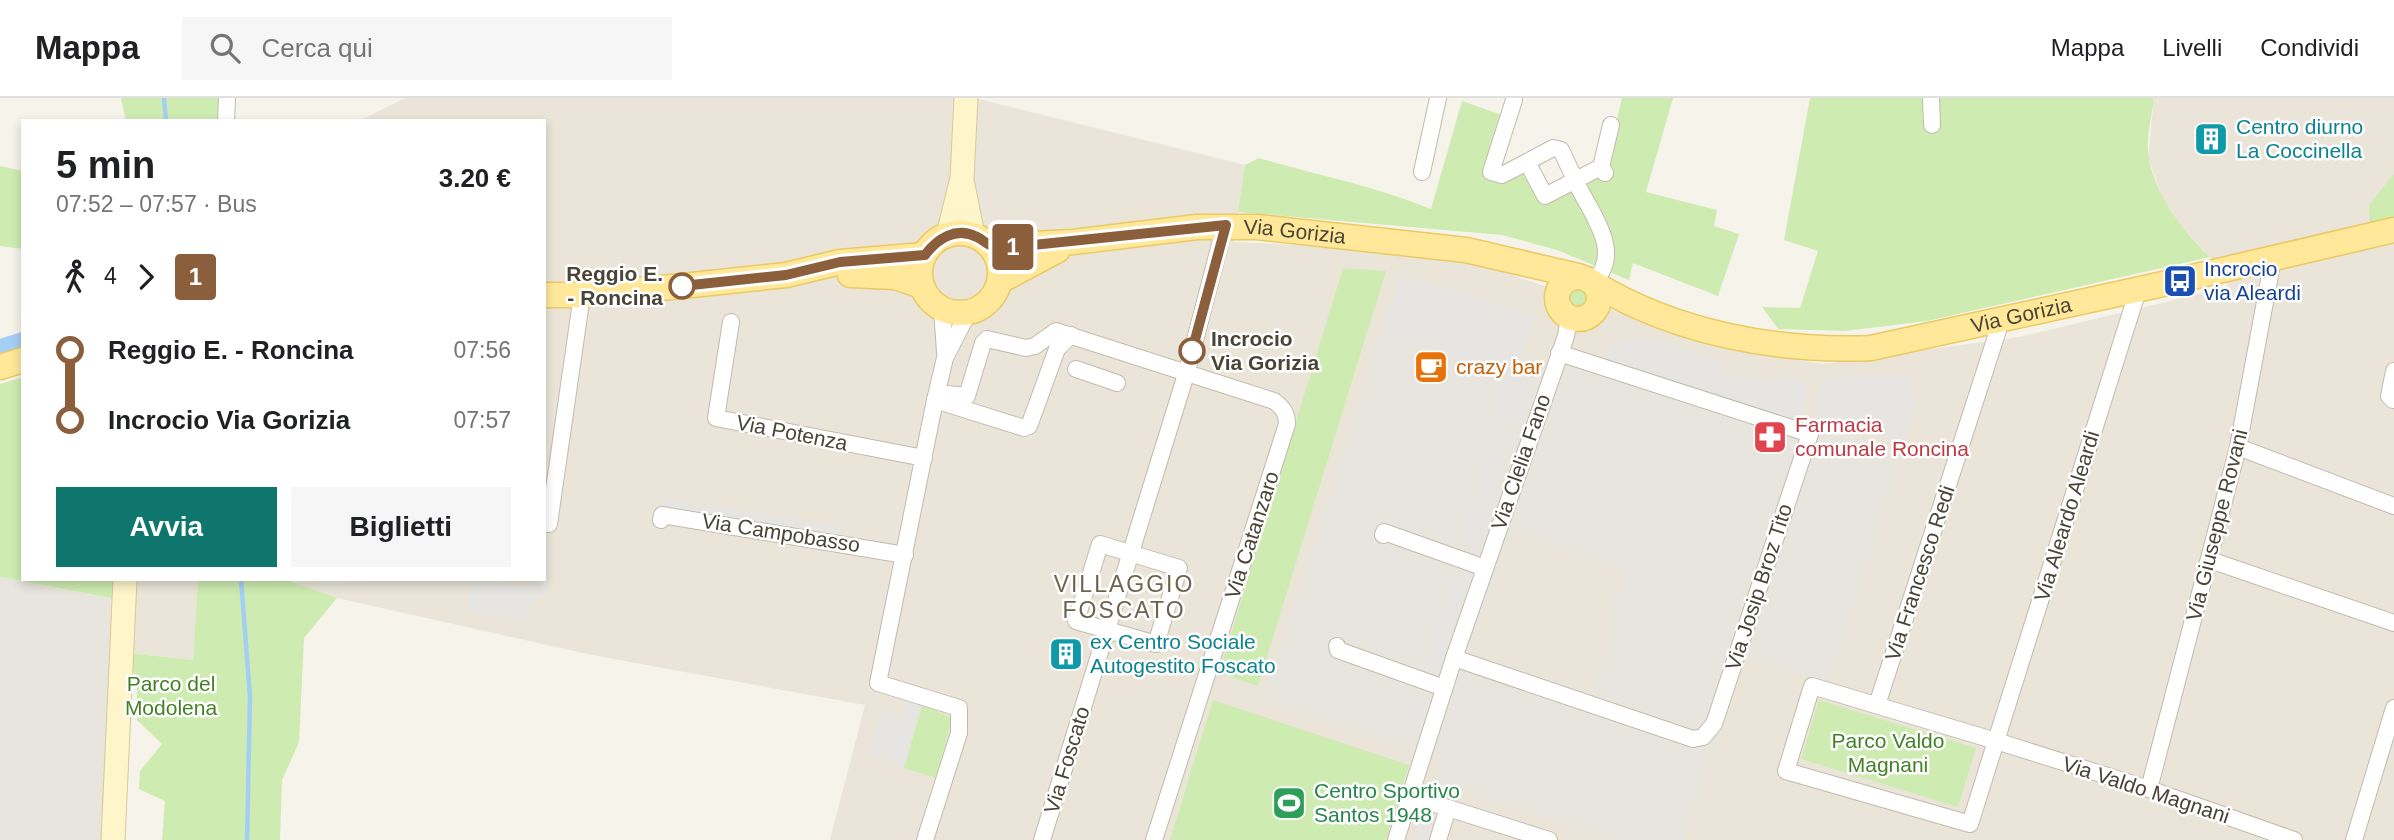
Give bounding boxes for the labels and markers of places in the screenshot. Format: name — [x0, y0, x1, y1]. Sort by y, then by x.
place label: Centro diurno La Coccinella — [2236, 115, 2363, 162]
building icon: Centro diurno La Coccinella — [2192, 120, 2230, 158]
place label: Incrocio via Aleardi — [2204, 257, 2301, 304]
place label: Reggio E. - Roncina — [566, 262, 663, 309]
bus stop icon: Incrocio via Aleardi — [2161, 262, 2199, 300]
marker: Reggio E. - Roncina — [669, 273, 695, 299]
place label: Incrocio Via Gorizia — [1211, 327, 1319, 374]
marker: Incrocio Via Gorizia — [1179, 338, 1205, 364]
cafe icon: crazy bar — [1412, 348, 1450, 386]
place label: crazy bar — [1456, 355, 1542, 378]
place label: Farmacia comunale Roncina — [1795, 413, 1969, 460]
pharmacy icon: Farmacia comunale Roncina — [1751, 418, 1789, 456]
place label: ex Centro Sociale Autogestito Foscato — [1090, 630, 1276, 677]
building icon: ex Centro Sociale Autogestito Foscato — [1047, 635, 1085, 673]
place label: Centro Sportivo Santos 1948 — [1314, 779, 1460, 826]
sports icon: Centro Sportivo Santos 1948 — [1270, 784, 1308, 822]

